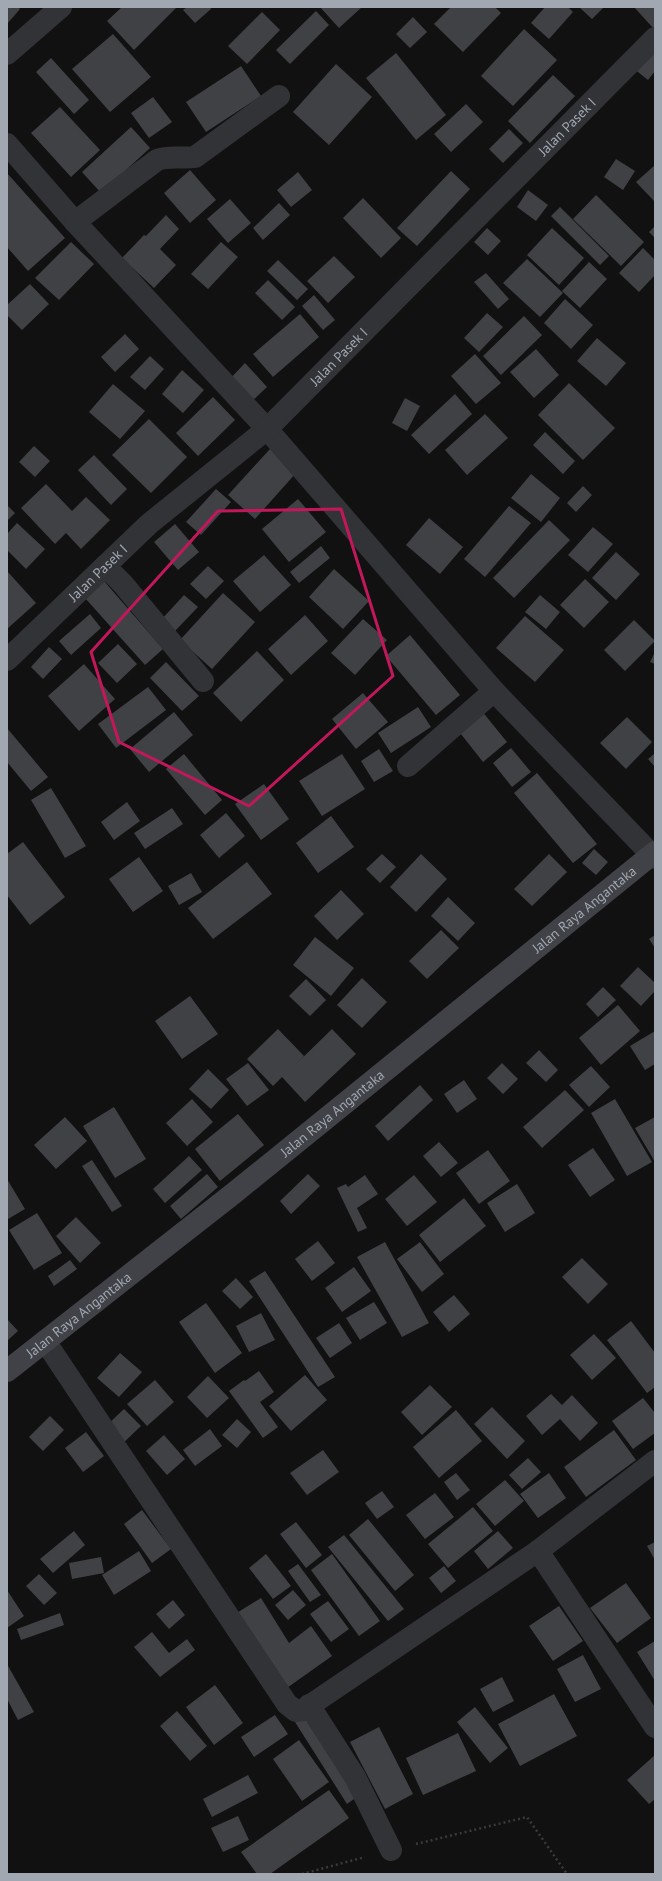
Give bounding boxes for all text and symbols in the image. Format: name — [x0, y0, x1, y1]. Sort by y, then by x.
street label: Jalan Pasek I — [533, 94, 600, 160]
street label: Jalan Pasek I — [305, 324, 372, 390]
street label: Jalan Pasek I — [64, 540, 131, 606]
street label: Jalan Raya Angantaka — [528, 862, 640, 958]
street label: Jalan Raya Angantaka — [276, 1066, 388, 1162]
street label: Jalan Raya Angantaka — [22, 1268, 135, 1362]

